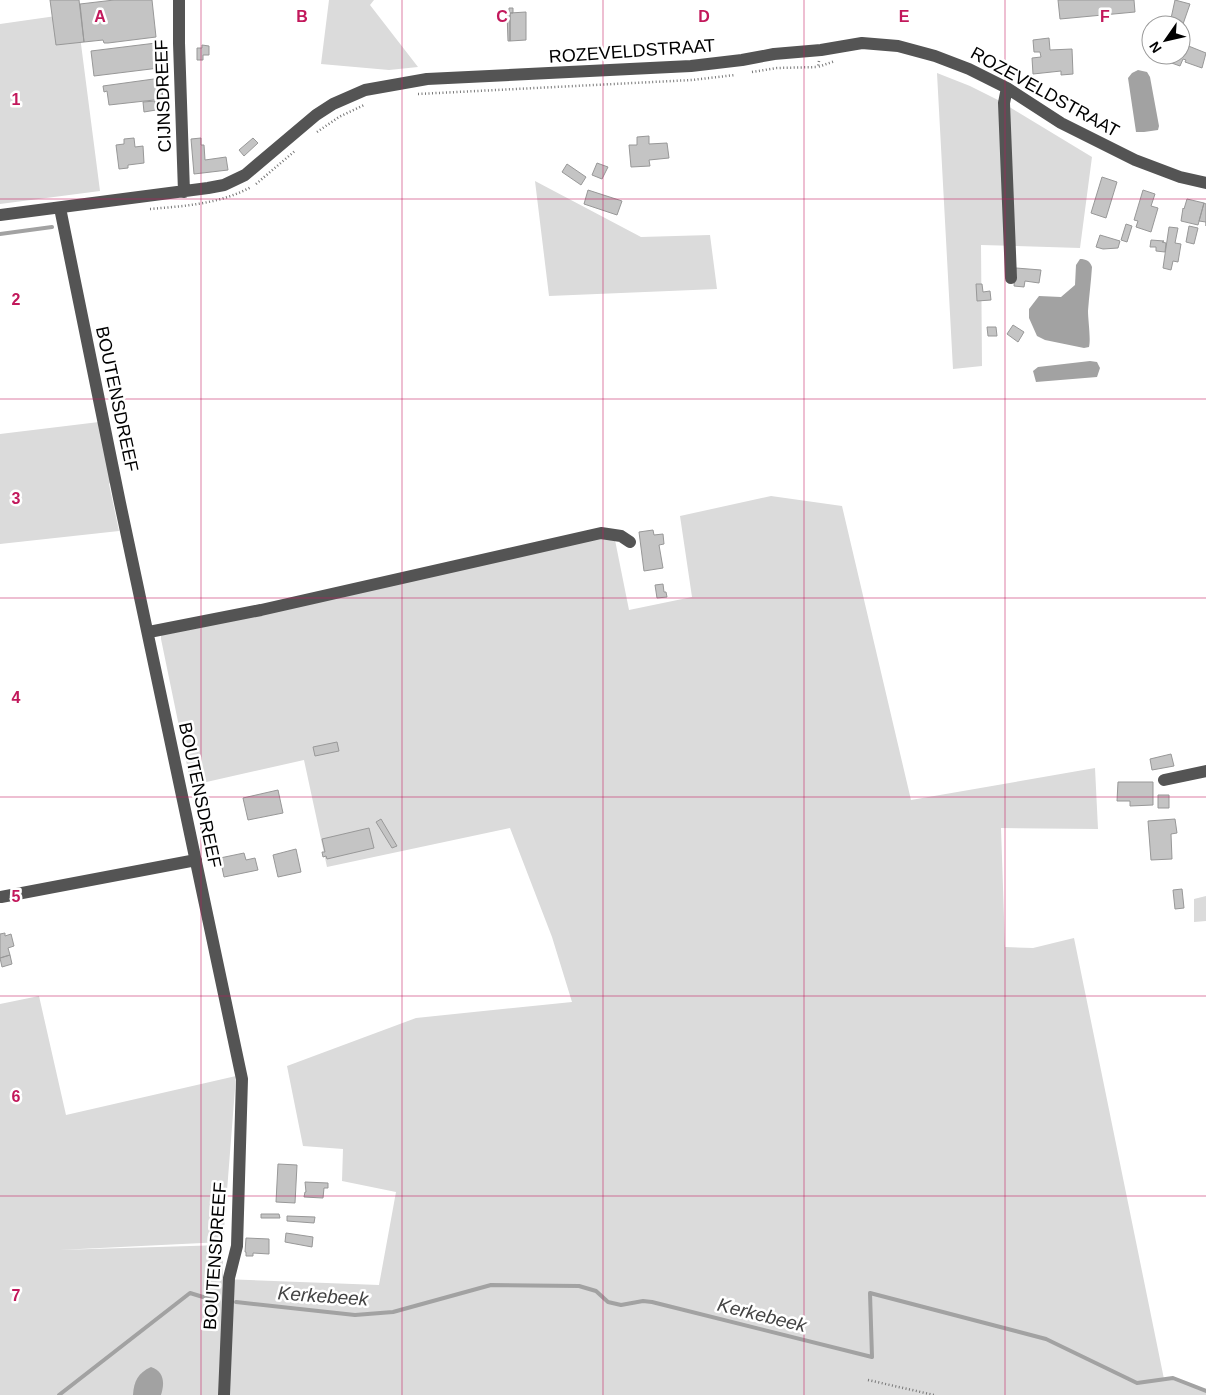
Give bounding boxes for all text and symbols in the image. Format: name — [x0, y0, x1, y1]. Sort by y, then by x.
text: A — [94, 8, 106, 25]
text: B — [296, 8, 308, 25]
text: C — [496, 8, 508, 25]
text: D — [698, 8, 710, 25]
text: E — [899, 8, 910, 25]
text: F — [1100, 8, 1110, 25]
north arrow — [1141, 15, 1191, 65]
street label: ROZEVELDSTRAAT — [548, 35, 716, 67]
street label: CIJNSDREEF — [151, 39, 175, 153]
text: N — [1146, 39, 1165, 56]
street label: ROZEVELDSTRAAT — [967, 43, 1123, 141]
text: 1 — [12, 91, 21, 108]
text: 2 — [12, 291, 21, 308]
street label: BOUTENSDREEF — [92, 325, 142, 473]
text: 3 — [12, 490, 21, 507]
text: 4 — [12, 689, 21, 706]
street label: BOUTENSDREEF — [175, 721, 225, 869]
text: 5 — [12, 888, 21, 905]
text: 6 — [12, 1088, 21, 1105]
street label: BOUTENSDREEF — [200, 1181, 230, 1331]
water label: Kerkebeek — [277, 1282, 371, 1310]
text: 7 — [12, 1287, 21, 1304]
water label: Kerkebeek — [715, 1294, 810, 1337]

